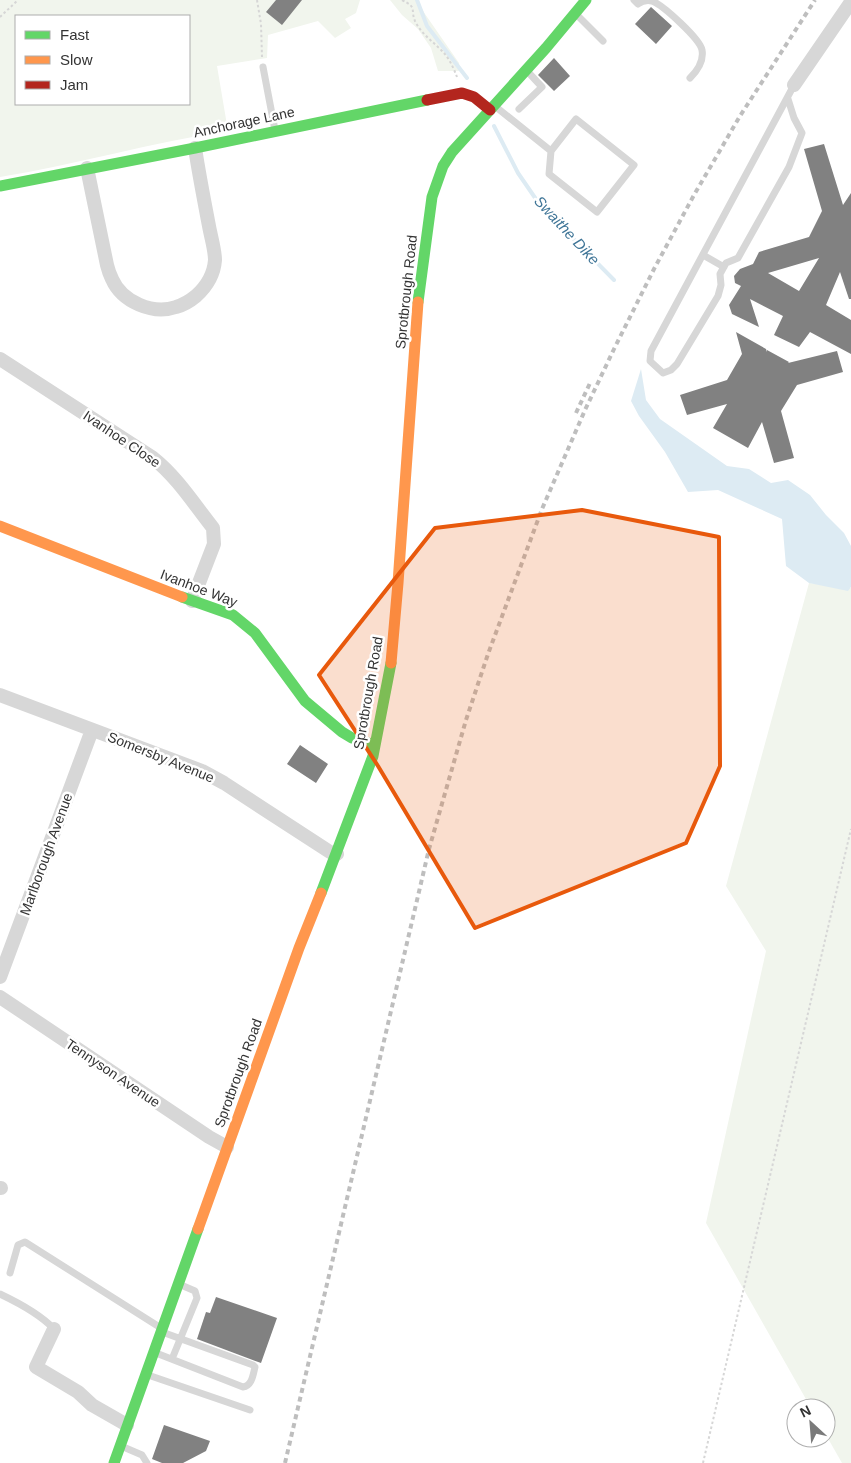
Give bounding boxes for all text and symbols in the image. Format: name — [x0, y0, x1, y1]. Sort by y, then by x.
legend — [15, 15, 190, 105]
text: Fast — [60, 26, 90, 43]
text: Slow — [60, 51, 93, 68]
text: Jam — [60, 76, 88, 93]
street label: Anchorage Lane — [192, 103, 296, 141]
water label: Swaithe Dike — [531, 192, 603, 268]
street label: Sprotbrough Road — [392, 234, 420, 350]
street label: Ivanhoe Close — [80, 407, 164, 471]
street label: Ivanhoe Way — [158, 566, 240, 610]
street label: Sprotbrough Road — [350, 635, 386, 751]
street label: Somersby Avenue — [105, 728, 217, 786]
street label: Marlborough Avenue — [16, 790, 76, 917]
street label: Sprotbrough Road — [211, 1017, 265, 1129]
street label: Tennyson Avenue — [63, 1036, 163, 1111]
north arrow — [786, 1398, 836, 1448]
text: N — [797, 1402, 813, 1421]

